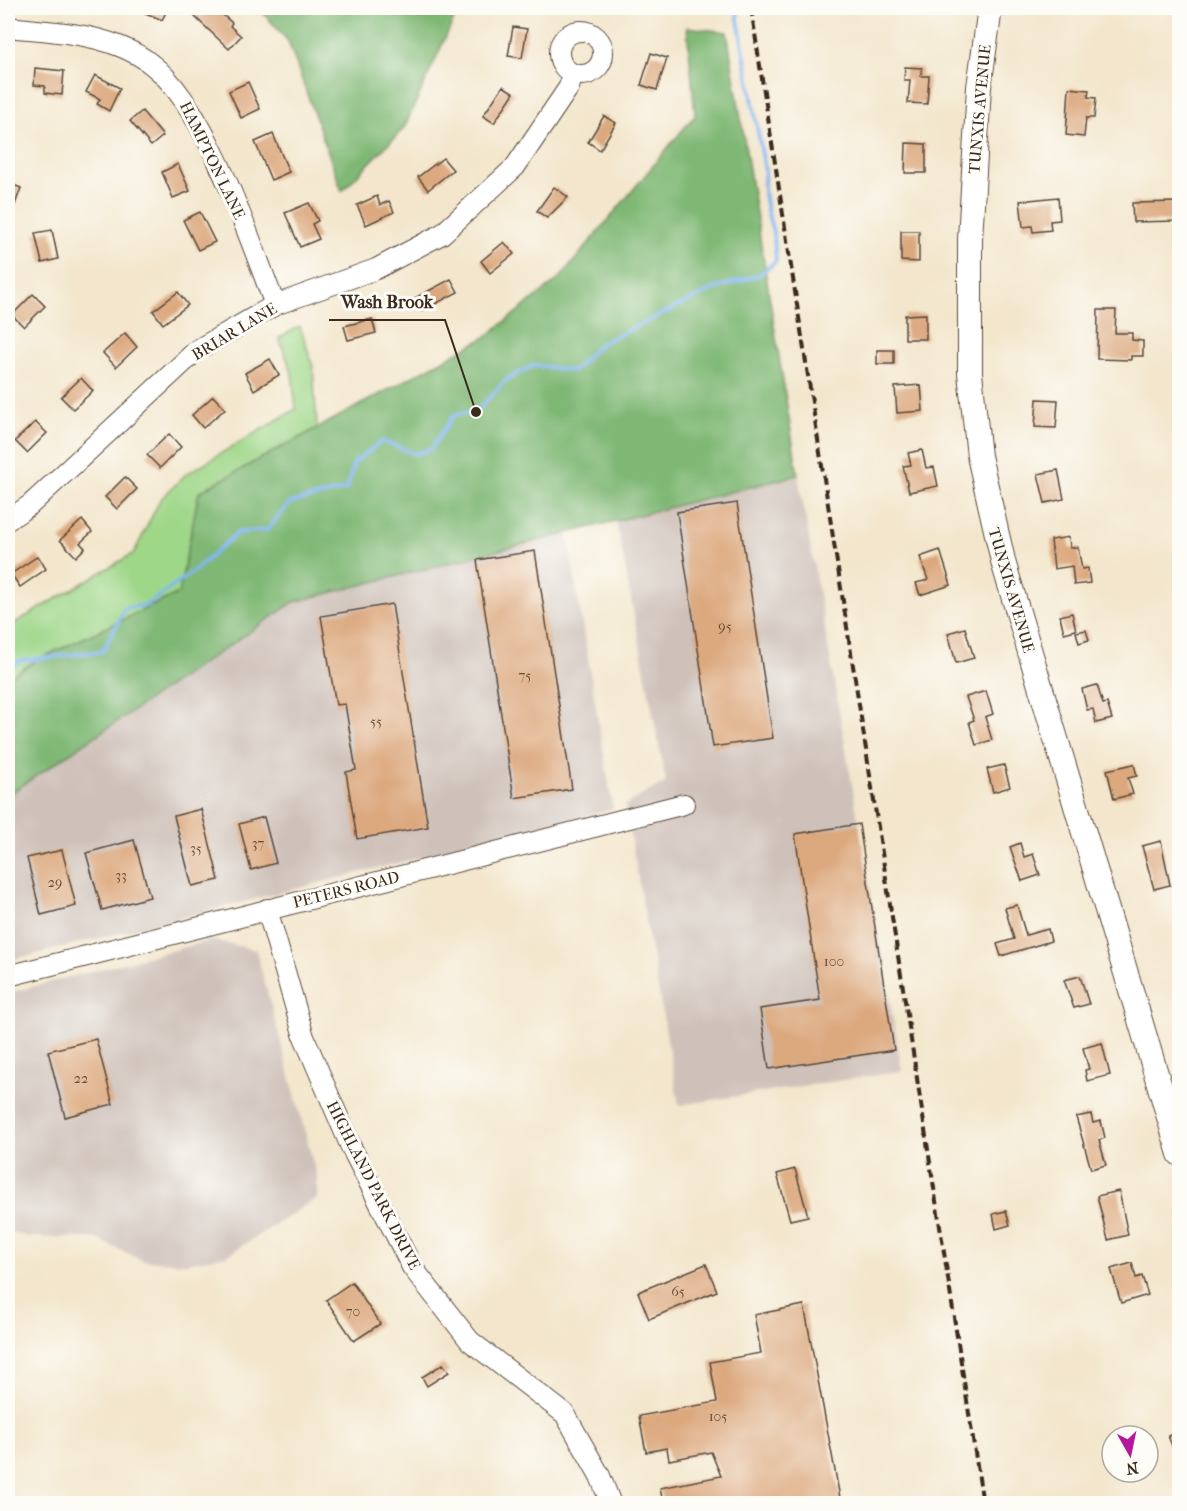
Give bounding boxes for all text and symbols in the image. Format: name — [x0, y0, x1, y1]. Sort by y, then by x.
street label: TUNXIS AVENUE — [964, 43, 995, 174]
street label: HAMPTON LANE — [176, 98, 249, 222]
callout: Wash Brook — [329, 284, 445, 320]
text: Wash Brook — [340, 292, 434, 313]
street label: BRIAR LANE — [188, 299, 280, 364]
street label: TUNXIS AVENUE — [985, 525, 1039, 655]
house number: 95 — [718, 618, 732, 635]
house number: 75 — [519, 667, 531, 684]
house number: 55 — [370, 713, 382, 730]
house number: 37 — [252, 835, 264, 852]
house number: 35 — [190, 840, 202, 857]
house number: 33 — [115, 867, 127, 884]
street label: PETERS ROAD — [291, 867, 401, 912]
house number: 29 — [48, 874, 62, 891]
house number: 100 — [824, 953, 844, 970]
house number: 22 — [74, 1070, 88, 1087]
street label: HIGHLAND PARK DRIVE — [323, 1098, 425, 1273]
house number: 65 — [671, 1283, 685, 1300]
house number: 70 — [346, 1303, 360, 1320]
house number: 105 — [709, 1408, 727, 1425]
north arrow — [1100, 1424, 1160, 1484]
text: N — [1124, 1458, 1140, 1479]

